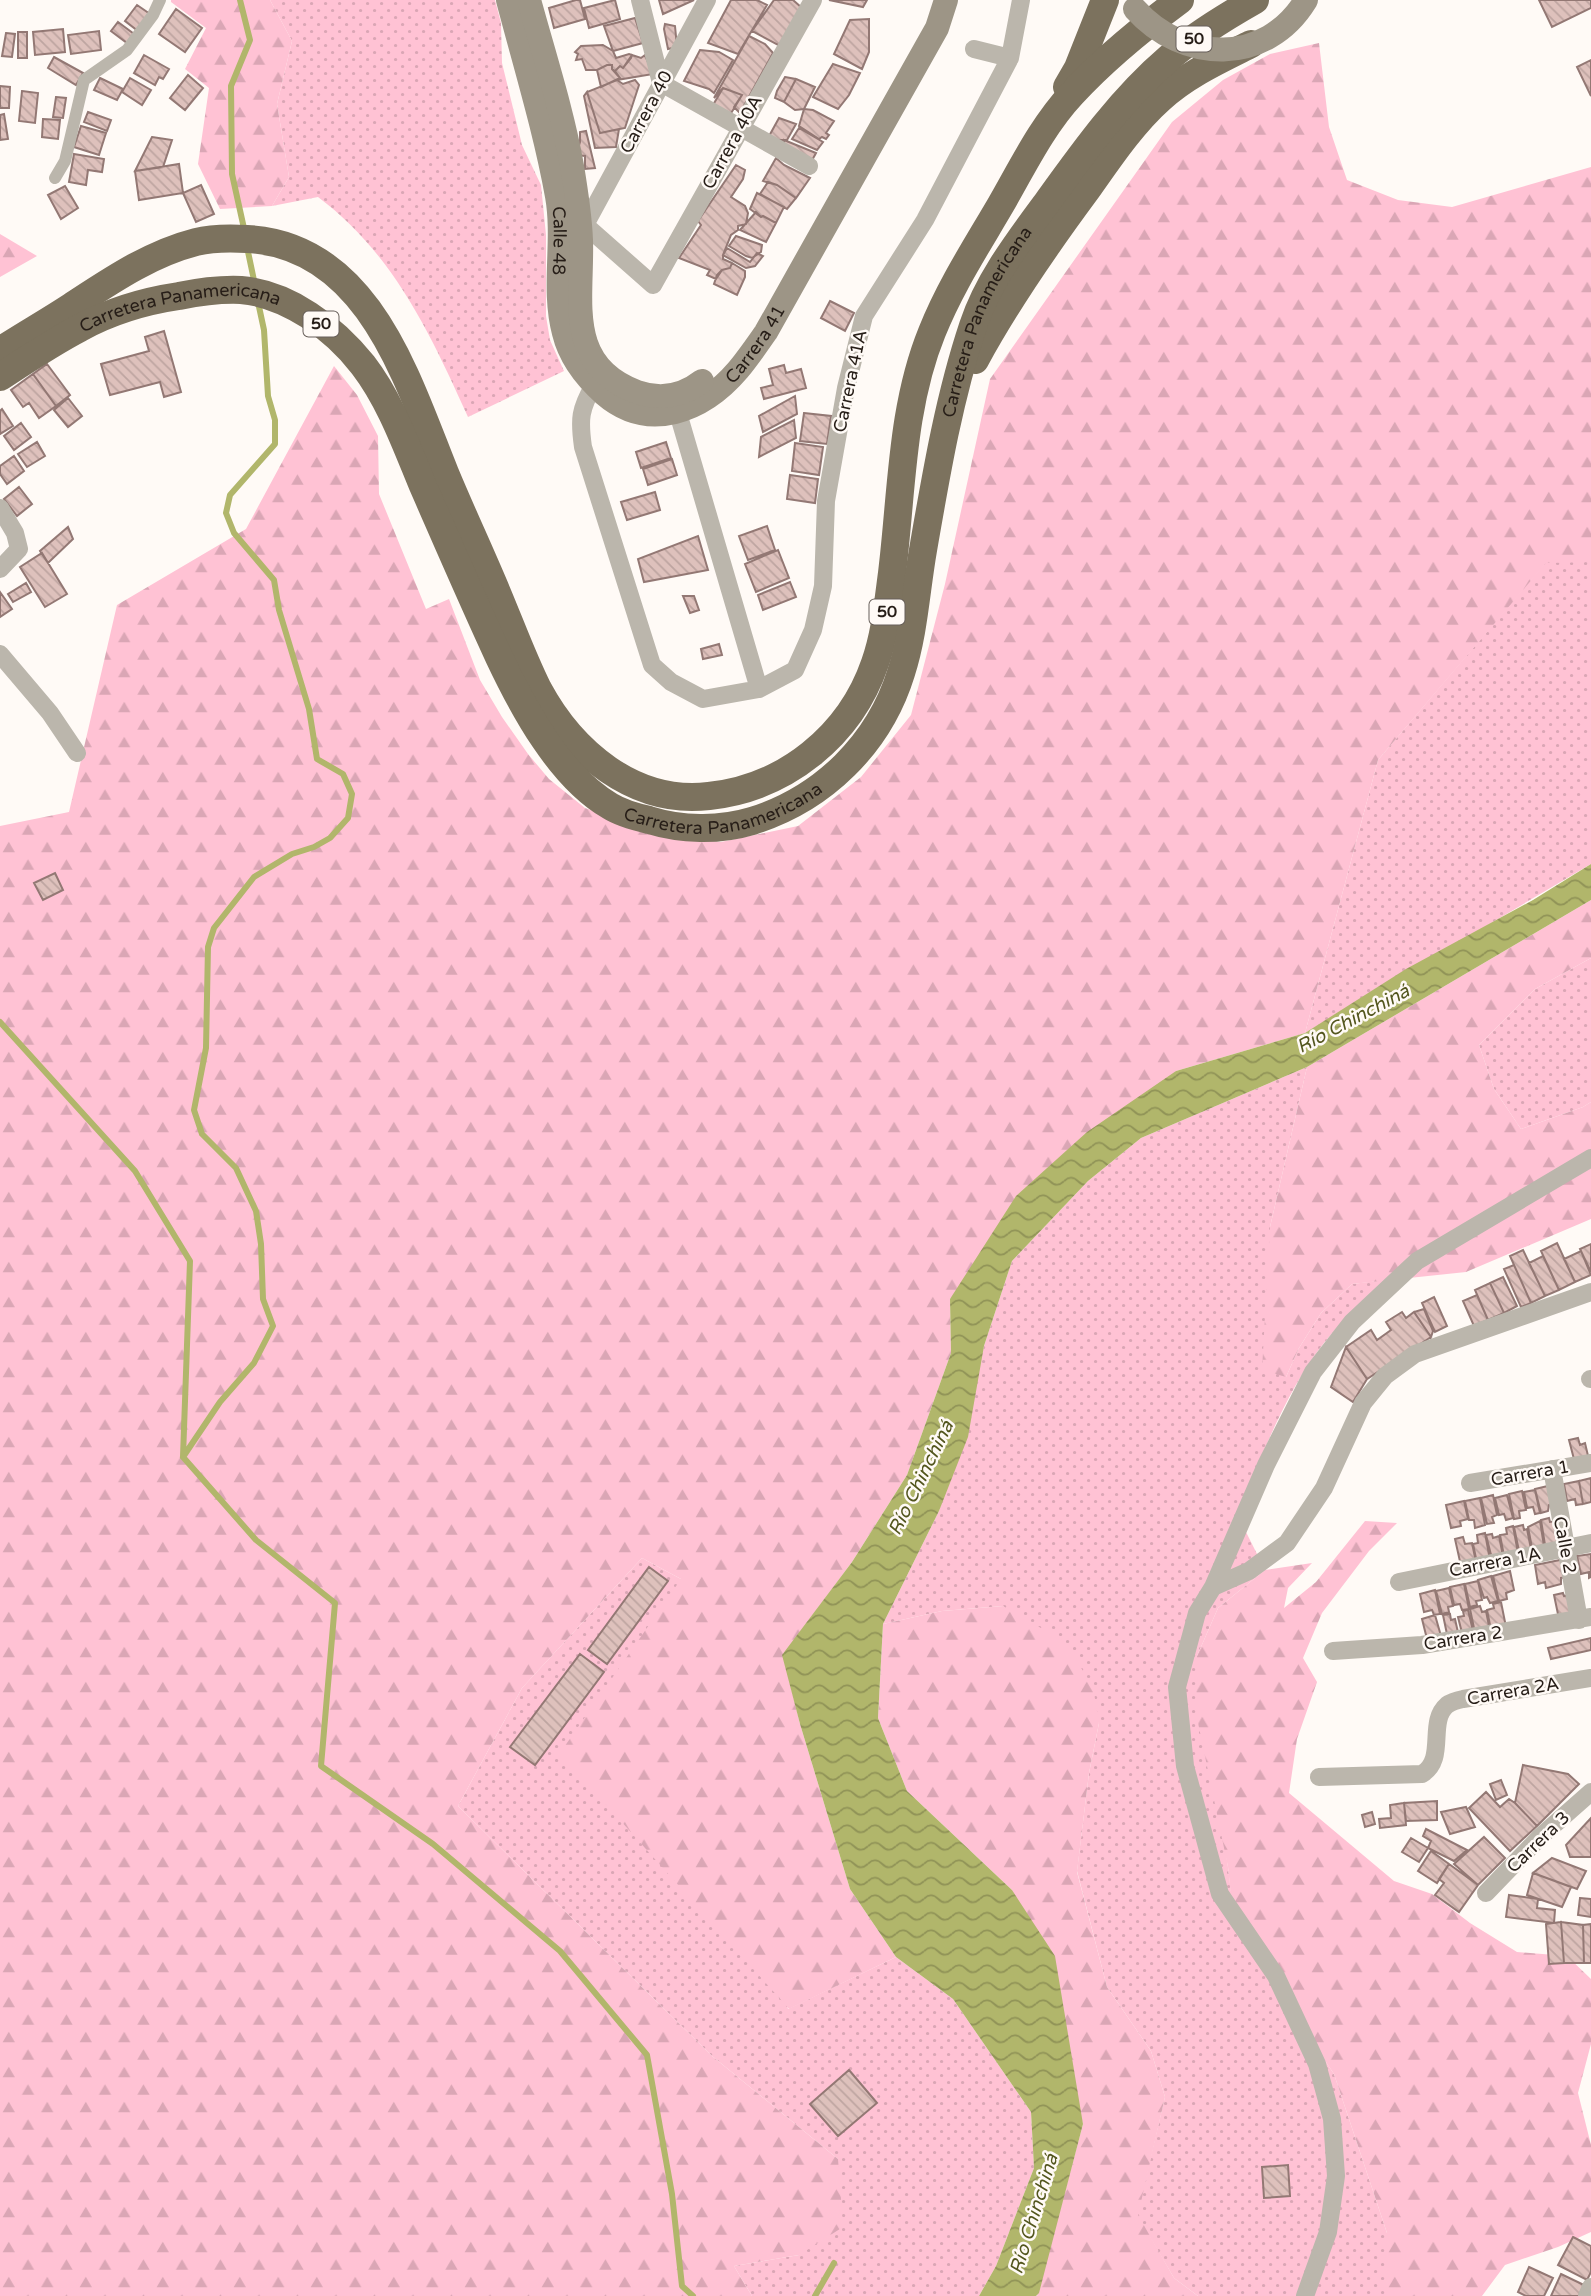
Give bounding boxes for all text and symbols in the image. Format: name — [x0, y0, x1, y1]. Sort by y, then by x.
road number: 50 — [1176, 26, 1212, 52]
street label: Carrera 40 — [615, 67, 677, 157]
street label: Carrera 40A — [697, 91, 767, 193]
street label: Calle 48 — [548, 205, 571, 276]
street label: Carretera Panamericana — [937, 222, 1037, 419]
street label: Carretera Panamericana — [76, 279, 284, 337]
street label: Carrera 41 — [720, 301, 790, 388]
road number: 50 — [304, 312, 338, 336]
street label: Carrera 41A — [828, 328, 872, 434]
road number: 50 — [870, 600, 904, 624]
street label: Carretera Panamericana — [621, 778, 826, 839]
water label: Río Chinchiná — [1293, 979, 1414, 1058]
water label: Río Chinchiná — [884, 1416, 959, 1539]
street label: Carrera 1 — [1489, 1455, 1571, 1491]
street label: Calle 2 — [1549, 1515, 1581, 1575]
street label: Carrera 1A — [1447, 1542, 1543, 1582]
street label: Carrera 2 — [1422, 1621, 1504, 1655]
street label: Carrera 2A — [1465, 1672, 1561, 1710]
street label: Carrera 3 — [1502, 1807, 1574, 1877]
water label: Río Chinchiná — [1005, 2150, 1063, 2277]

